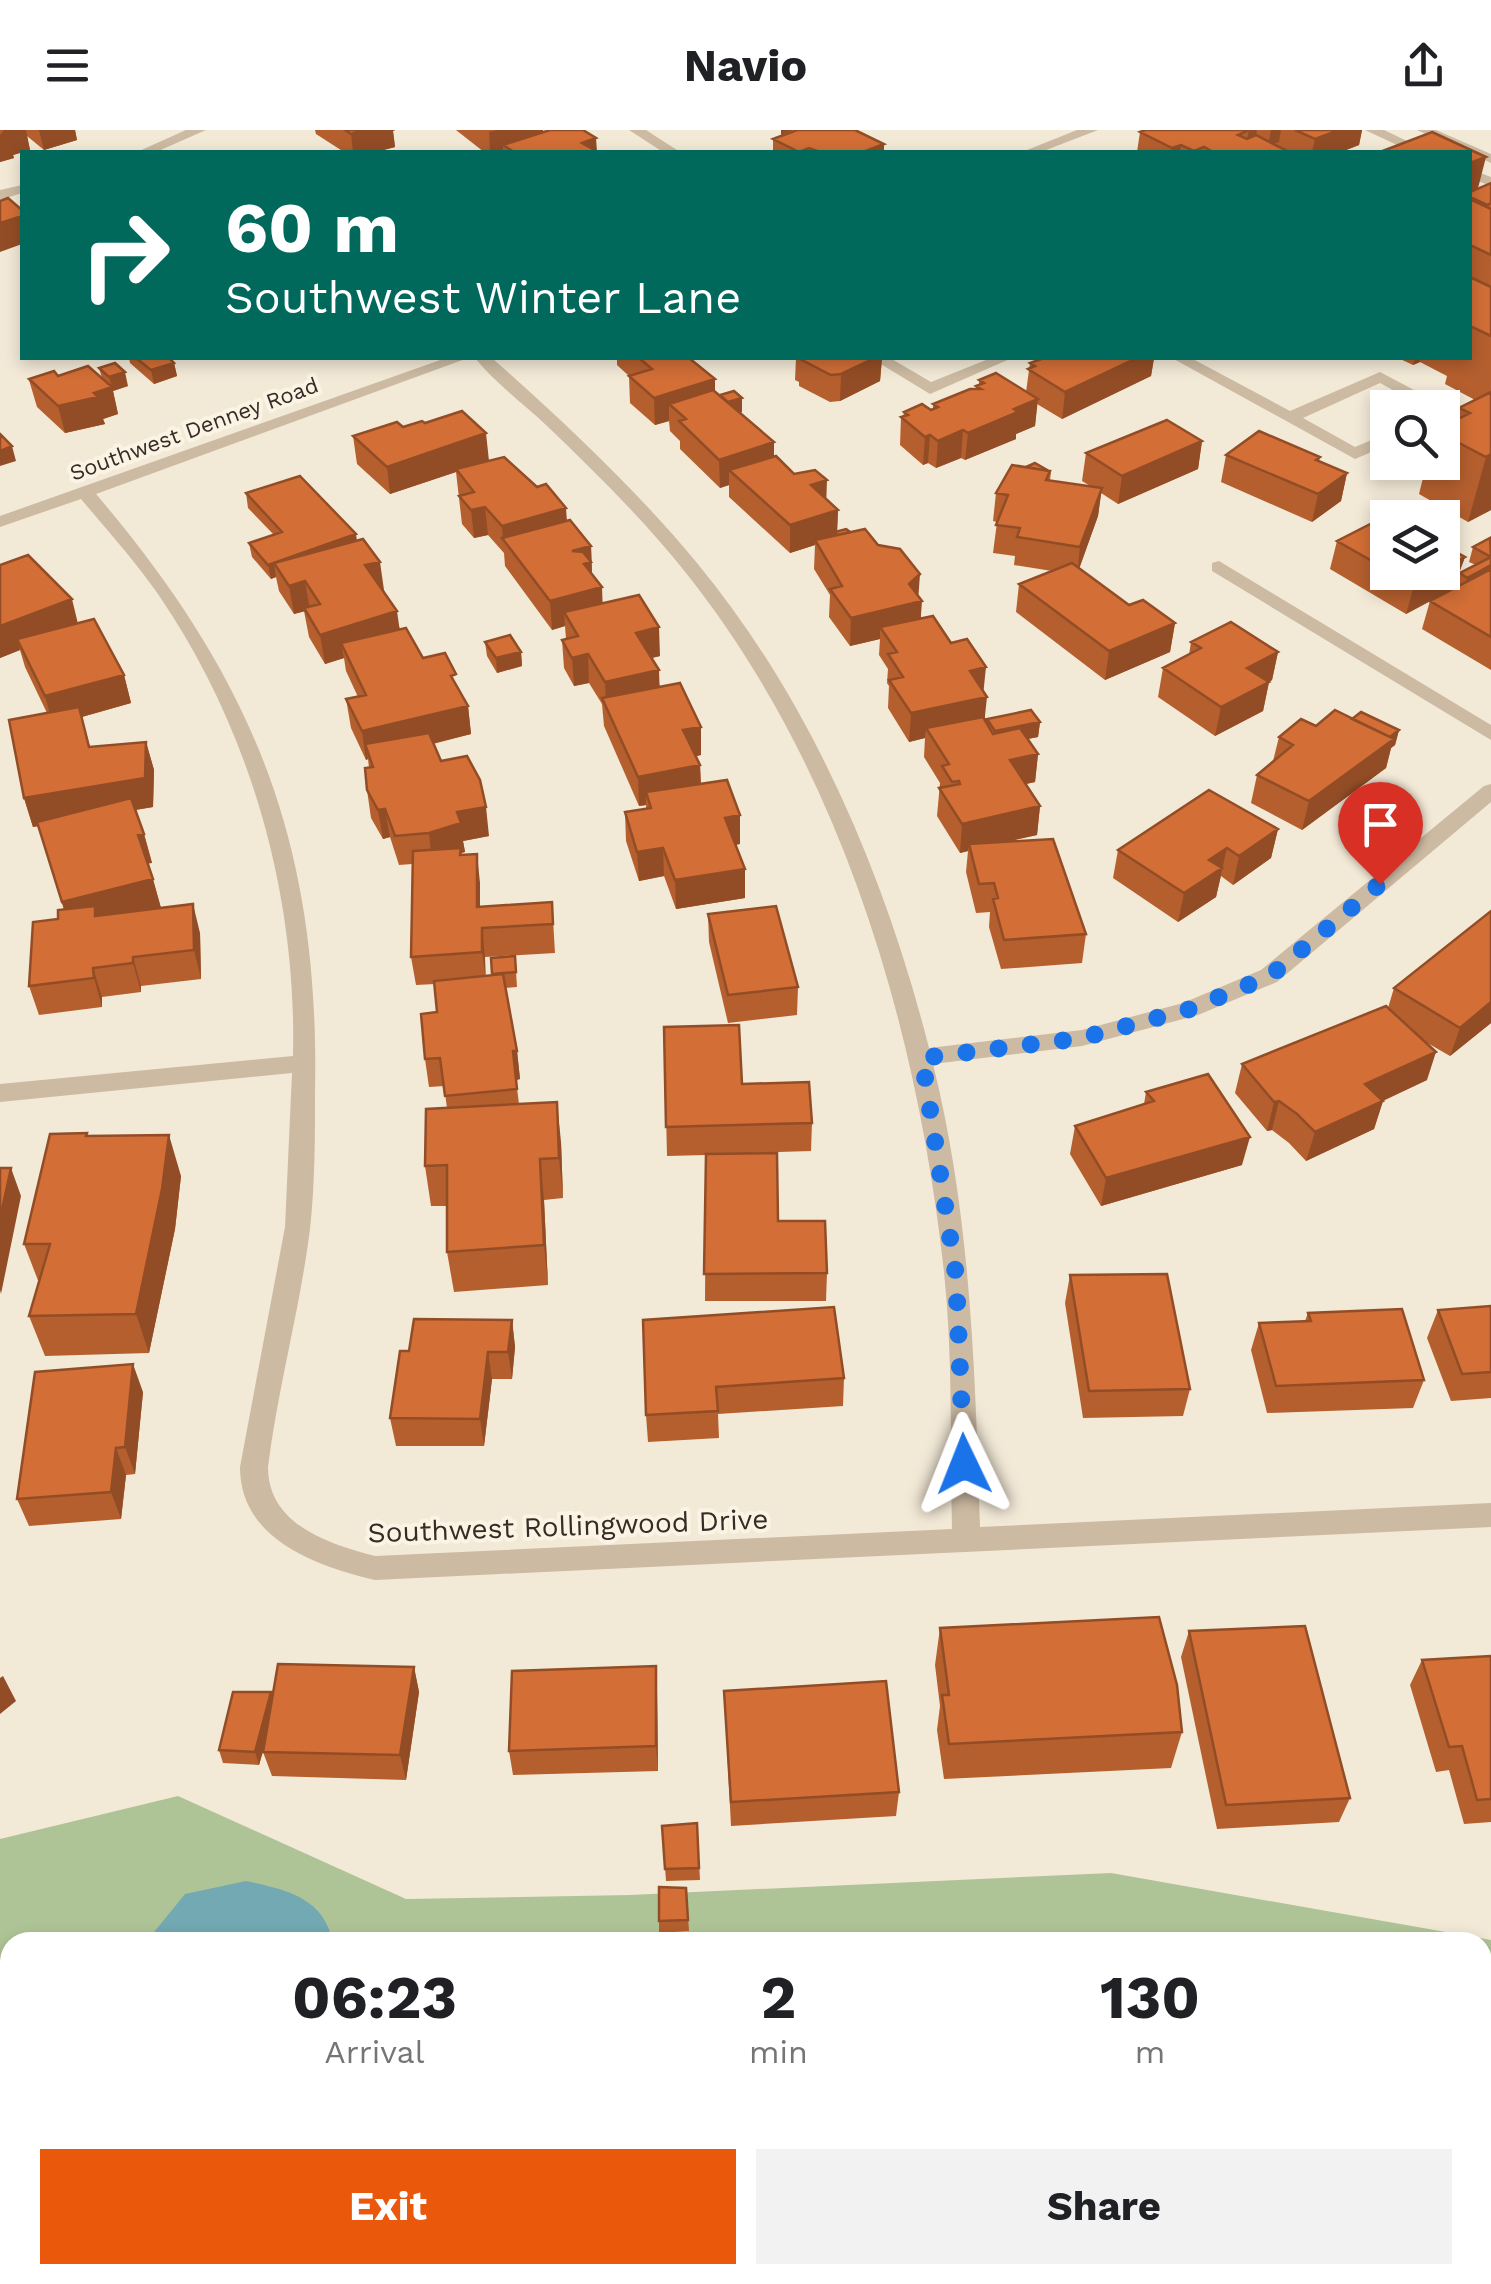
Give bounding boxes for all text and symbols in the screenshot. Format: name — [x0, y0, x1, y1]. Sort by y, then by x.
icon: menu — [40, 38, 95, 93]
icon: share — [1396, 38, 1451, 93]
text: Navio — [684, 39, 807, 92]
text: 60 m — [225, 187, 399, 269]
icon: right — [60, 190, 190, 320]
text: Southwest Winter Lane — [225, 271, 741, 324]
street label: Southwest Denney Road — [66, 372, 322, 486]
map controls — [1370, 390, 1460, 590]
button: search — [1370, 390, 1460, 480]
button: layers — [1370, 500, 1460, 590]
pin — [1338, 782, 1423, 885]
icon: arrive — [1353, 797, 1408, 852]
position arrow — [912, 1412, 1016, 1516]
street label: Southwest Rollingwood Drive — [367, 1503, 769, 1549]
text: 06:23 — [292, 1962, 457, 2033]
text: 2 — [761, 1962, 796, 2033]
text: 130 — [1100, 1962, 1200, 2033]
text: Arrival — [325, 2033, 424, 2071]
text: min — [749, 2033, 808, 2071]
text: m — [1135, 2033, 1165, 2071]
button: Exit — [40, 2149, 736, 2264]
button: Share — [756, 2149, 1452, 2264]

